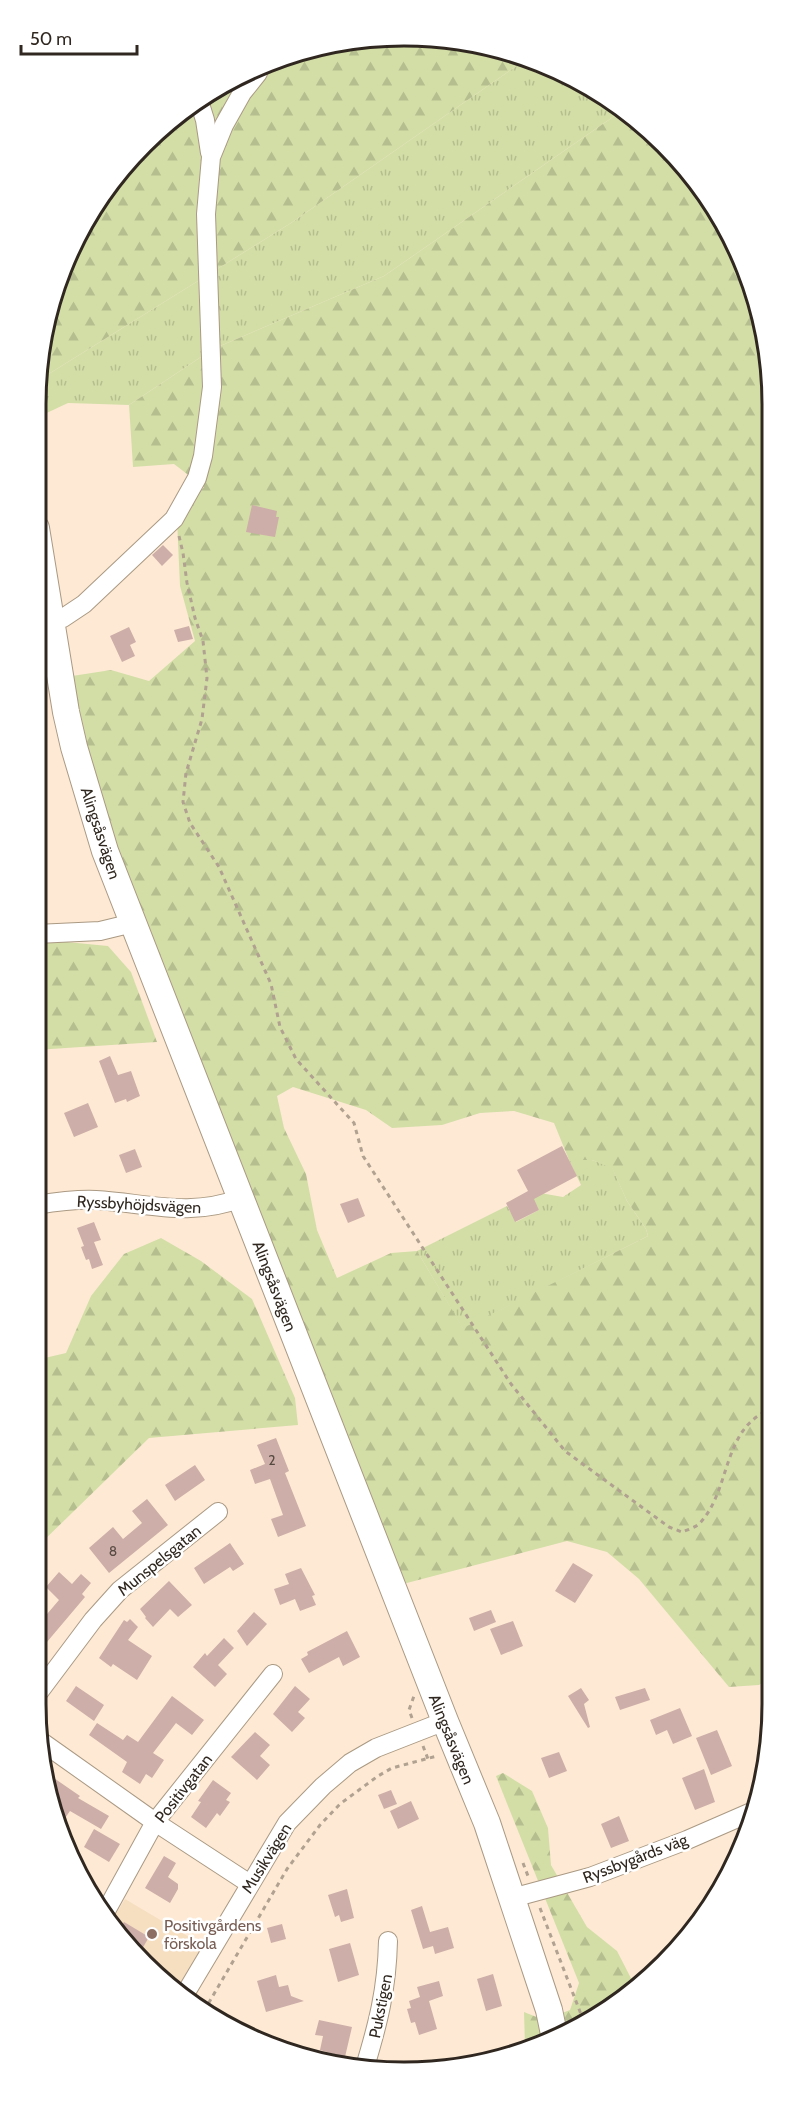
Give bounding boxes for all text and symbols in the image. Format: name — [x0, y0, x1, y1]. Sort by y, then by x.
scale bar — [21, 18, 136, 56]
text: 50 m — [30, 28, 72, 50]
street label: Alingsåsvägen — [77, 785, 124, 881]
street label: Ryssbyhöjdsvägen — [76, 1192, 202, 1217]
street label: Alingsåsvägen — [249, 1238, 301, 1334]
house number: 2 — [268, 1451, 276, 1469]
street label: Munspelsgatan — [114, 1521, 205, 1600]
house number: 8 — [109, 1542, 117, 1560]
street label: Alingsåsvägen — [425, 1691, 478, 1787]
street label: Positivgatan — [151, 1750, 216, 1826]
street label: Musikvägen — [237, 1820, 295, 1897]
street label: Ryssbygårds väg — [580, 1829, 691, 1887]
place label: Positivgårdens förskola — [164, 1916, 262, 1953]
marker: Positivgårdens förskola — [145, 1927, 159, 1941]
street label: Pukstigen — [365, 1972, 396, 2040]

